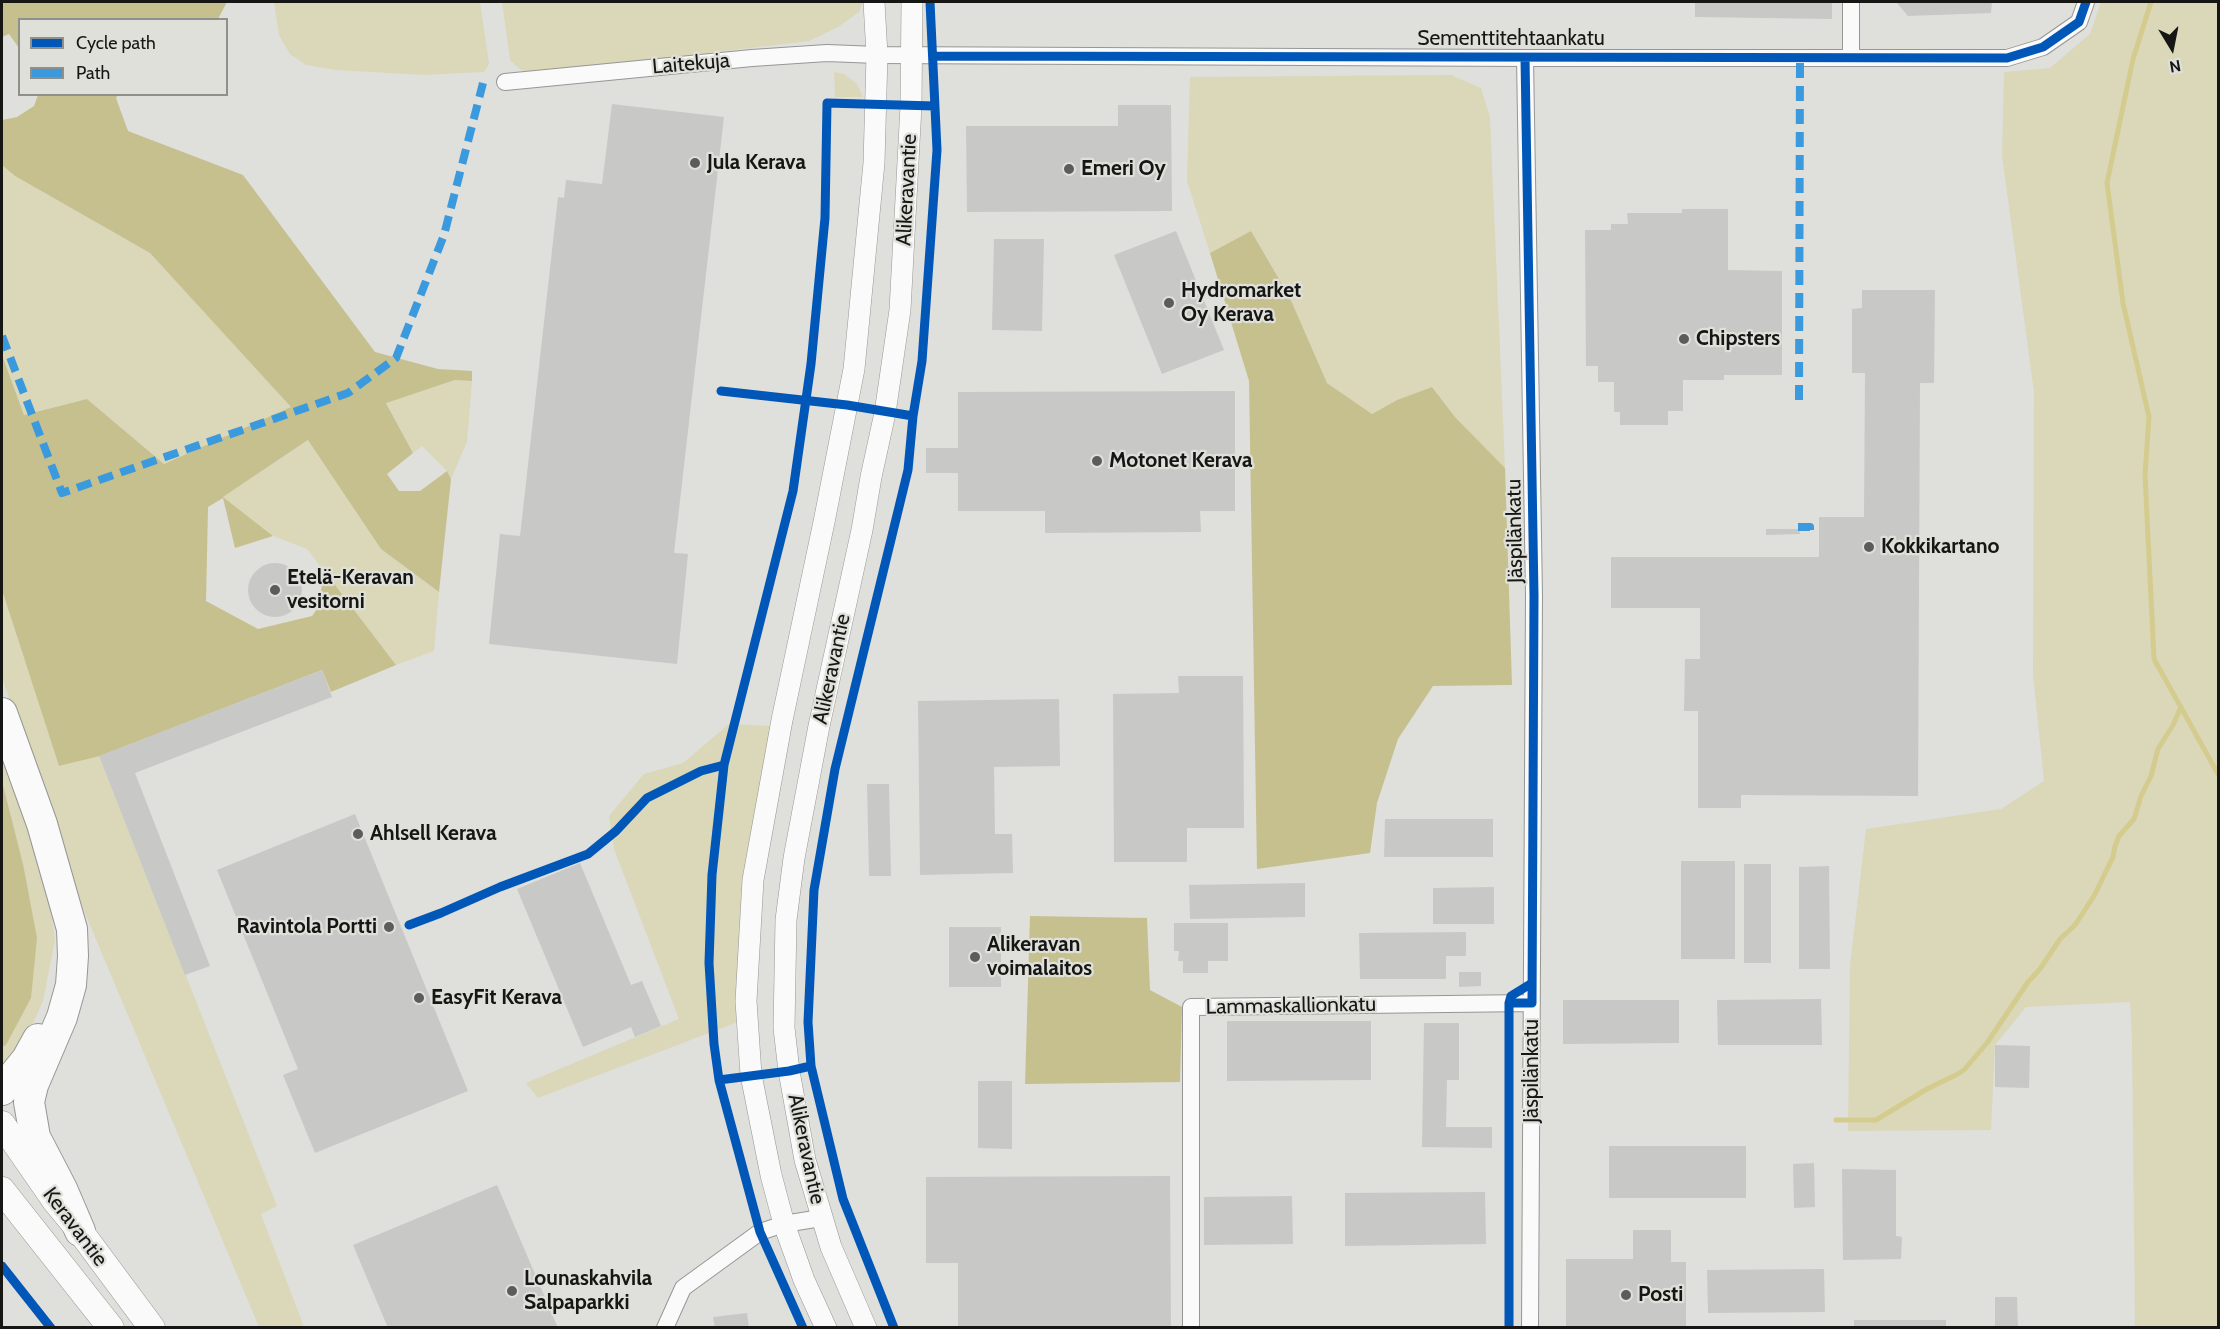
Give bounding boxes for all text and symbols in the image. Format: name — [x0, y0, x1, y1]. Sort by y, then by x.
legend — [18, 18, 228, 96]
north arrow — [2142, 18, 2202, 78]
street label: Sementtitehtaankatu — [1417, 26, 1605, 52]
text: Cycle path — [76, 32, 156, 54]
street label: Laitekuja — [651, 48, 731, 80]
text: N — [2168, 56, 2182, 77]
text: Path — [76, 62, 110, 84]
street label: Alikeravantie — [891, 133, 923, 247]
place label: Jula Kerava — [707, 150, 806, 176]
marker: Jula Kerava — [688, 156, 702, 170]
place label: Emeri Oy — [1081, 156, 1166, 182]
marker: Emeri Oy — [1062, 162, 1076, 176]
place label: Hydromarket Oy Kerava — [1181, 278, 1301, 328]
marker: Hydromarket Oy Kerava — [1162, 296, 1176, 310]
place label: Chipsters — [1696, 326, 1780, 352]
marker: Chipsters — [1677, 332, 1691, 346]
place label: Motonet Kerava — [1109, 448, 1253, 474]
marker: Motonet Kerava — [1090, 454, 1104, 468]
street label: Jäspilänkatu — [1501, 479, 1529, 583]
place label: Kokkikartano — [1881, 534, 2000, 560]
marker: Kokkikartano — [1862, 540, 1876, 554]
place label: Etelä-Keravan vesitorni — [287, 565, 414, 615]
marker: Etelä-Keravan vesitorni — [268, 583, 282, 597]
street label: Alikeravantie — [808, 611, 856, 727]
place label: Ahlsell Kerava — [370, 821, 497, 847]
marker: Ahlsell Kerava — [351, 827, 365, 841]
place label: Ravintola Portti — [236, 914, 377, 940]
marker: Ravintola Portti — [382, 920, 396, 934]
place label: Alikeravan voimalaitos — [987, 932, 1092, 982]
marker: Alikeravan voimalaitos — [968, 950, 982, 964]
place label: EasyFit Kerava — [431, 985, 562, 1011]
marker: EasyFit Kerava — [412, 991, 426, 1005]
street label: Lammaskallionkatu — [1206, 992, 1376, 1020]
street label: Jäspilänkatu — [1519, 1019, 1545, 1123]
street label: Alikeravantie — [782, 1091, 830, 1207]
street label: Keravantie — [37, 1183, 113, 1271]
place label: Lounaskahvila Salpaparkki — [524, 1266, 652, 1316]
place label: Posti — [1638, 1282, 1683, 1308]
marker: Lounaskahvila Salpaparkki — [505, 1284, 519, 1298]
marker: Posti — [1619, 1288, 1633, 1302]

